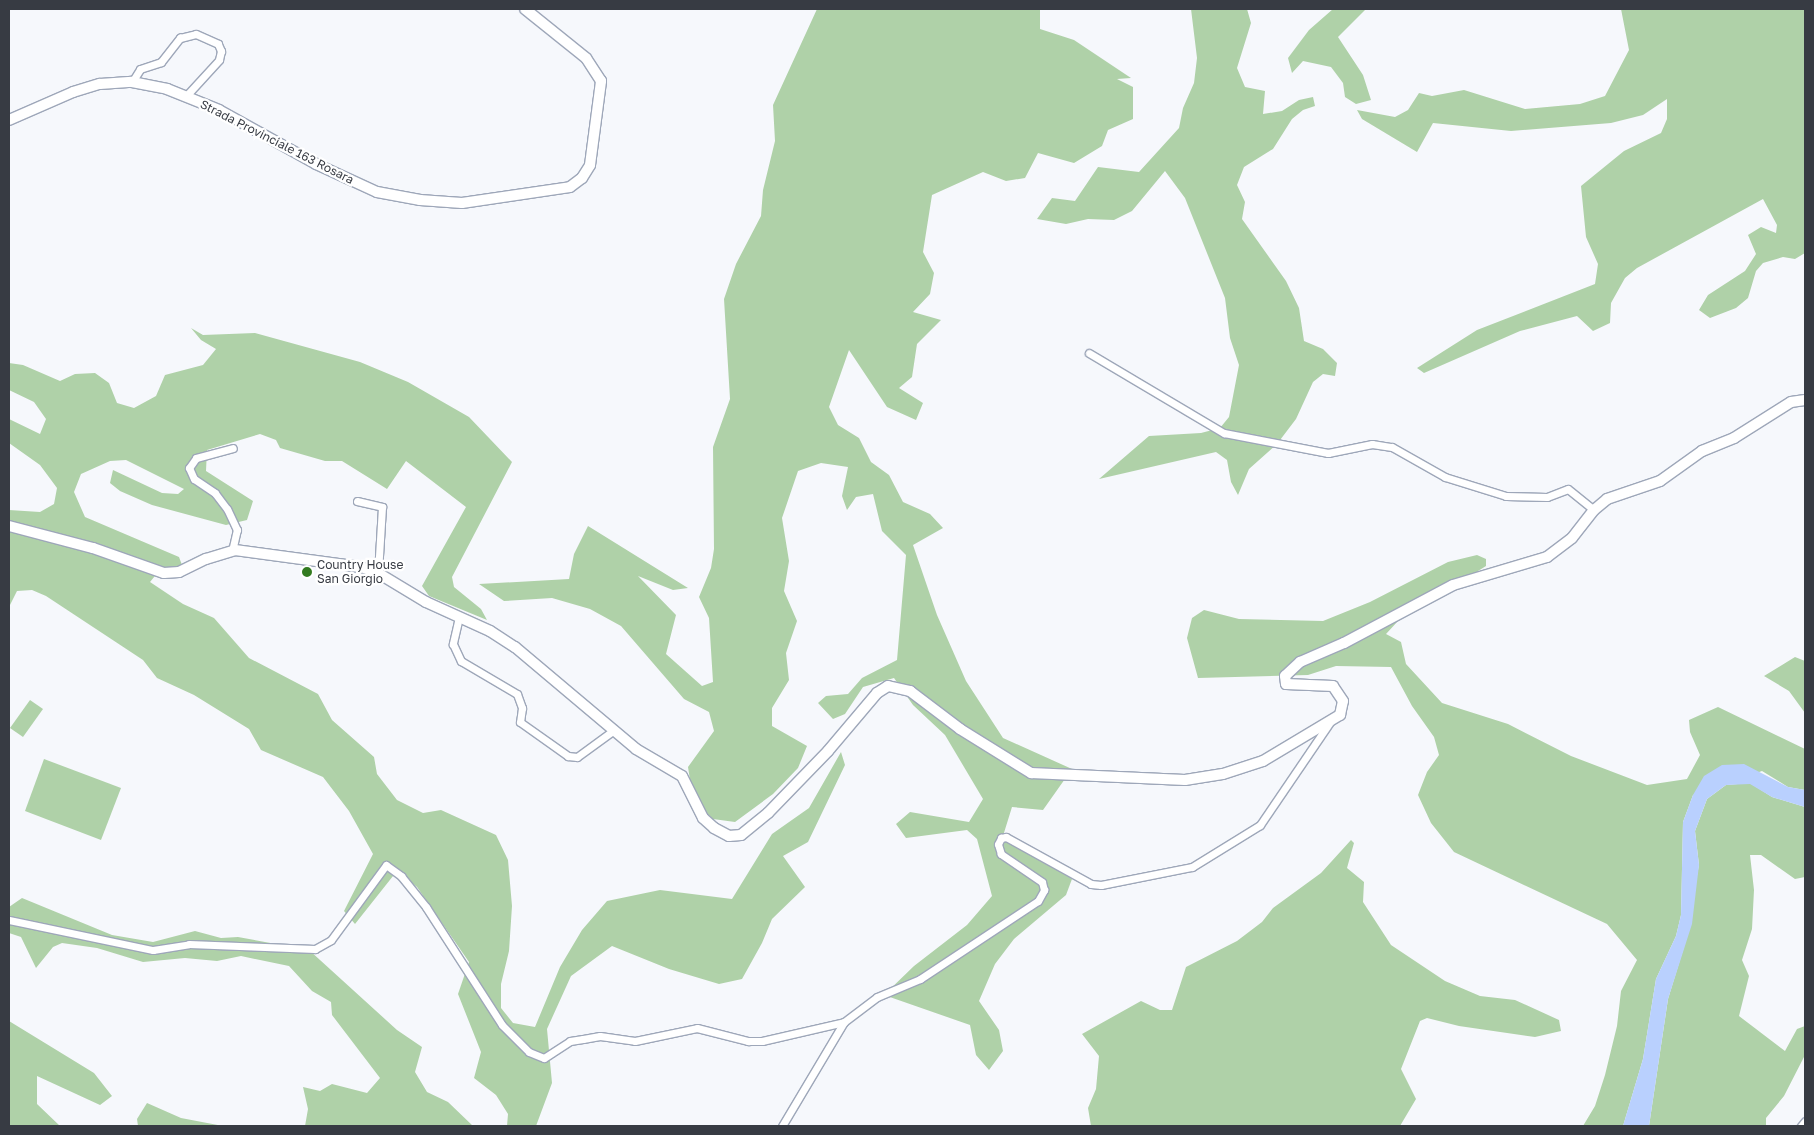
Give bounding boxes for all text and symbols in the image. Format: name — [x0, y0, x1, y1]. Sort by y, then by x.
street label: Strada Provinciale 163 Rosara — [198, 97, 356, 187]
place label: Country House San Giorgio — [317, 558, 403, 586]
marker: Country House San Giorgio — [301, 566, 313, 578]

